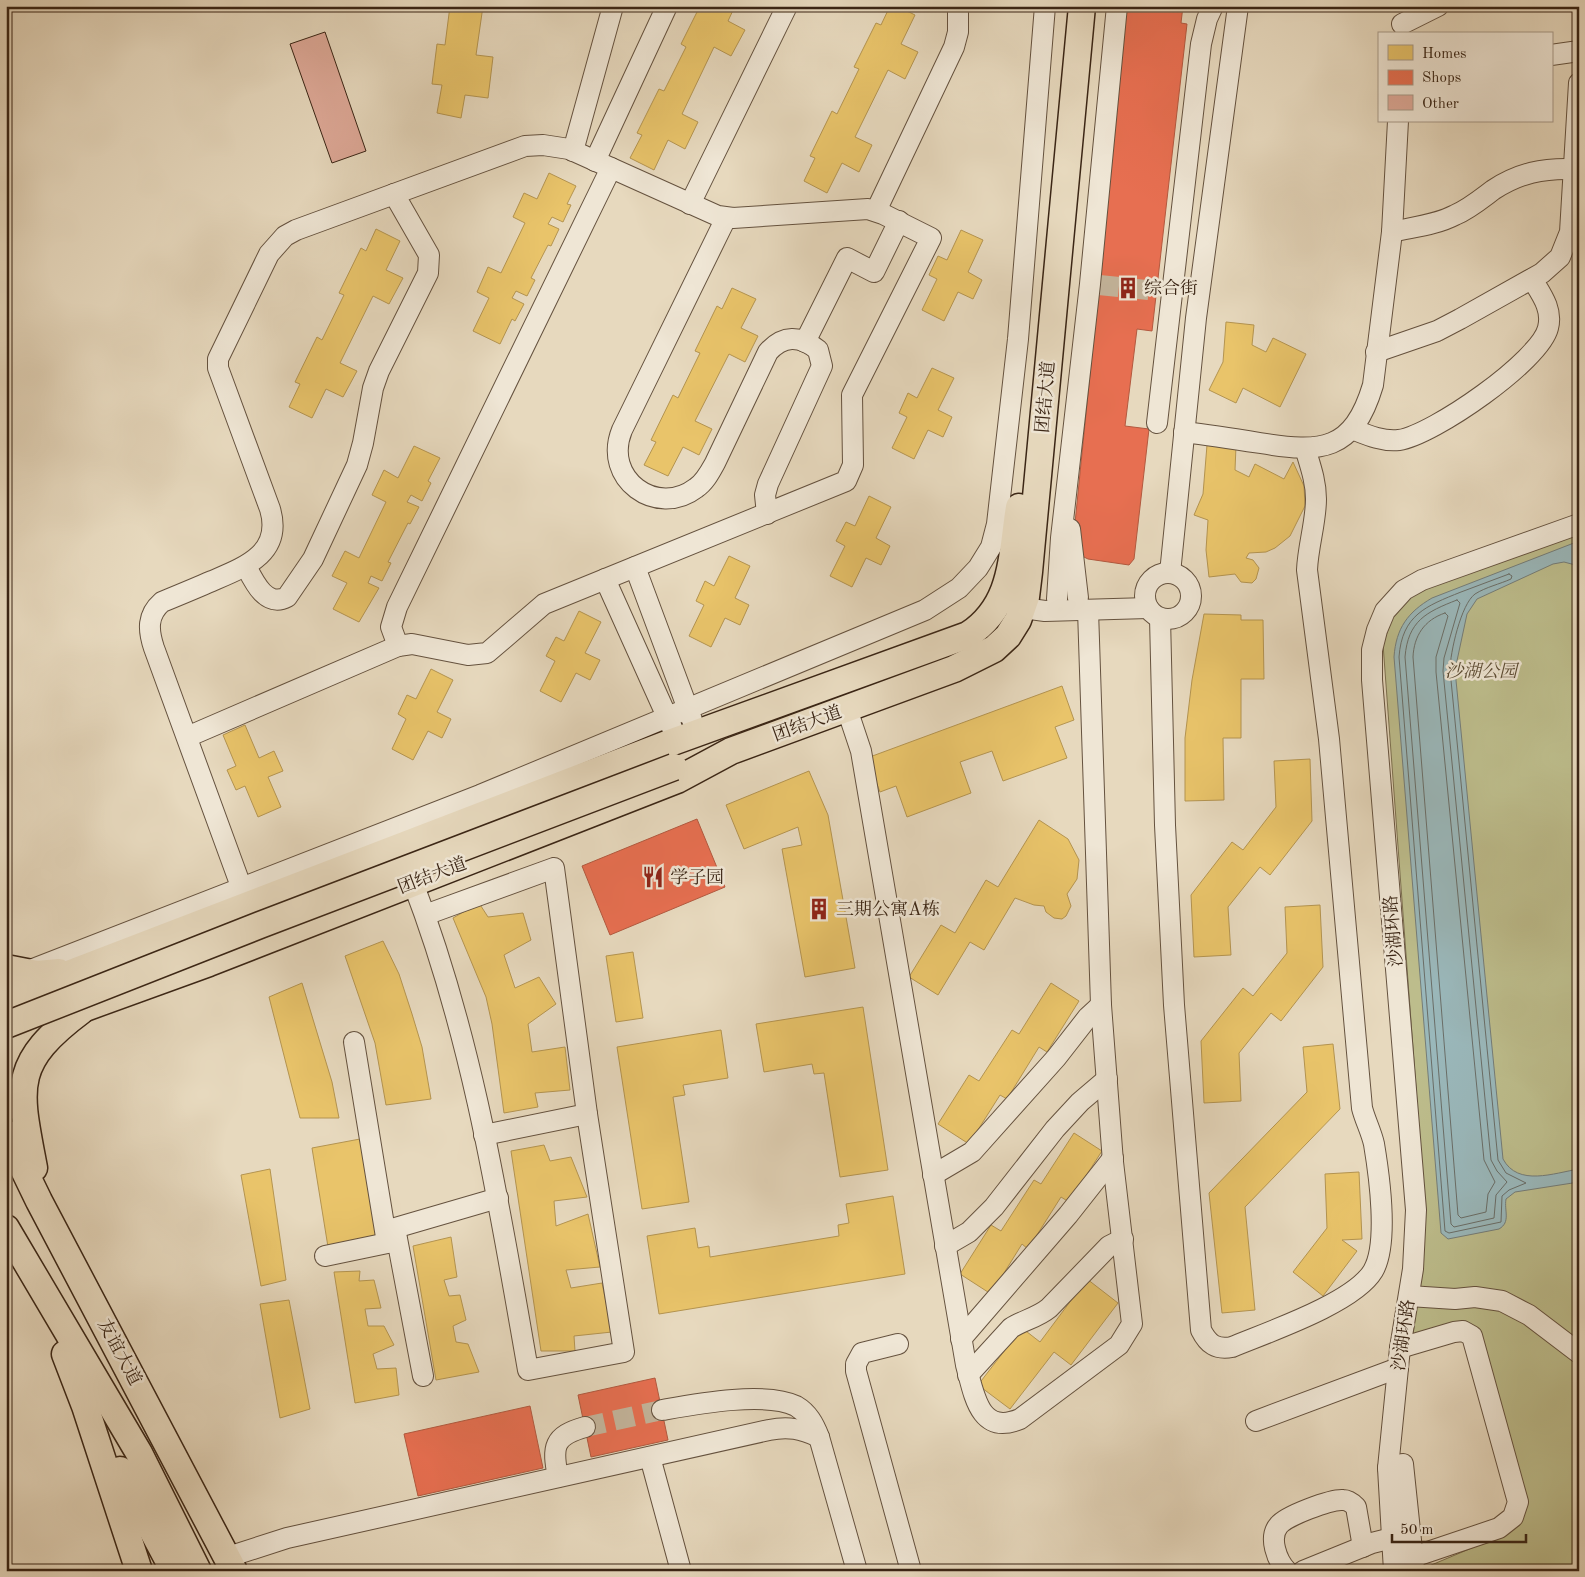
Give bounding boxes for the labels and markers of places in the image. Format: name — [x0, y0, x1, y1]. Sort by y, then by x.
building icon: 综合街 — [1115, 275, 1141, 301]
place label: 综合街 — [1144, 278, 1198, 298]
restaurant icon: 学子园 — [640, 864, 666, 890]
place label: 学子园 — [670, 867, 724, 887]
building icon: 三期公寓A栋 — [806, 896, 832, 922]
place label: 三期公寓A栋 — [836, 899, 940, 919]

